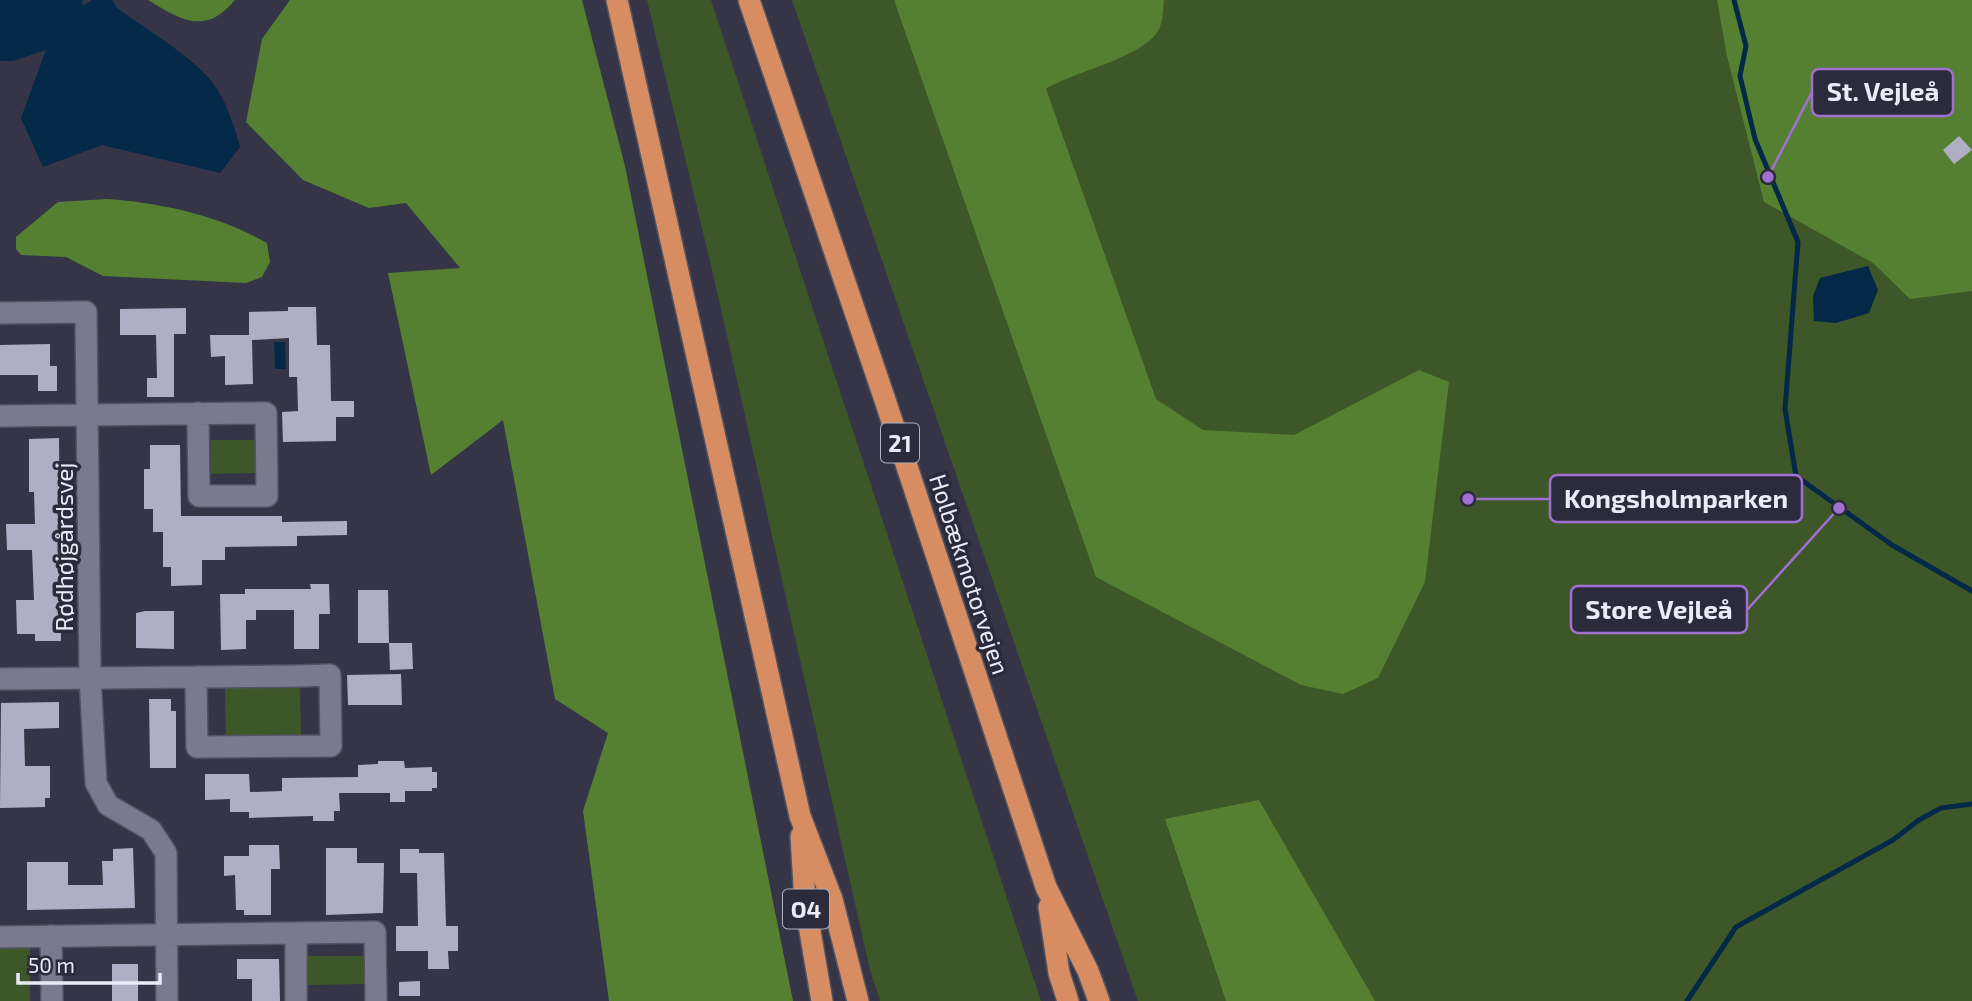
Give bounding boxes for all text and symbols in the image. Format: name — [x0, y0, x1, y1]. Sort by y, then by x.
callout: St. Vejleå — [1812, 69, 1953, 116]
text: St. Vejleå — [1827, 75, 1939, 106]
road number: 21 — [881, 424, 919, 462]
street label: Rødhøjgårdsvej — [49, 463, 78, 631]
street label: Holbækmotorvejen — [924, 470, 1016, 678]
callout: Kongsholmparken — [1550, 475, 1802, 522]
text: Kongsholmparken — [1564, 482, 1788, 513]
callout: Store Vejleå — [1571, 586, 1747, 633]
text: Store Vejleå — [1585, 593, 1733, 624]
road number: O4 — [783, 890, 829, 928]
scale bar — [18, 942, 159, 986]
text: 50 m — [28, 952, 75, 977]

